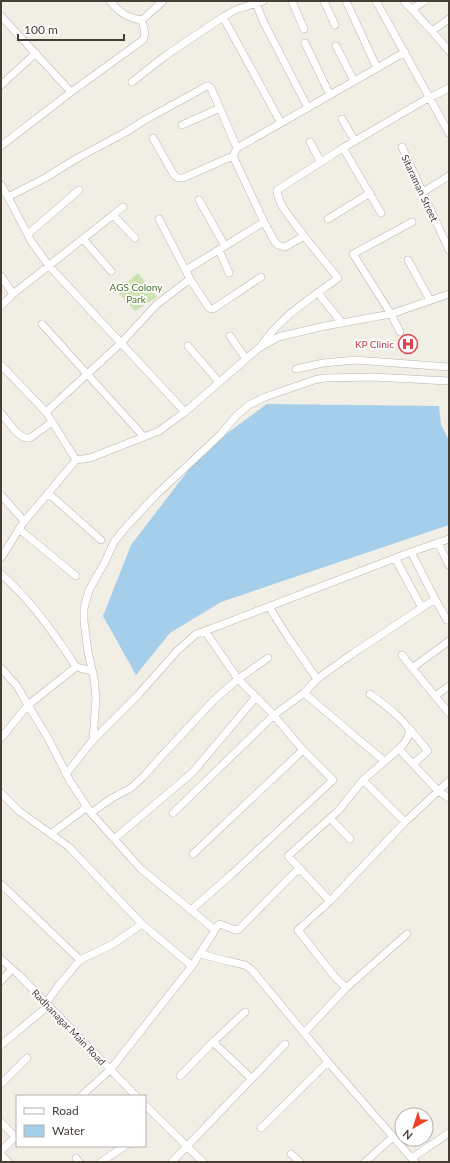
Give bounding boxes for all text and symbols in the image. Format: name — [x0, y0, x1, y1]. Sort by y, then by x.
scale bar — [18, 16, 124, 42]
text: 100 m — [24, 22, 58, 37]
street label: Sitaraman Street — [399, 153, 441, 224]
park label: AGS Colony Park — [110, 281, 163, 305]
hospital icon: KP Clinic — [397, 333, 419, 355]
place label: KP Clinic — [355, 338, 394, 350]
street label: Radhanagar Main Road — [30, 987, 108, 1067]
legend — [16, 1095, 146, 1147]
text: Road — [52, 1103, 79, 1118]
north arrow — [394, 1107, 434, 1147]
text: Water — [52, 1123, 85, 1138]
text: N — [400, 1127, 415, 1143]

